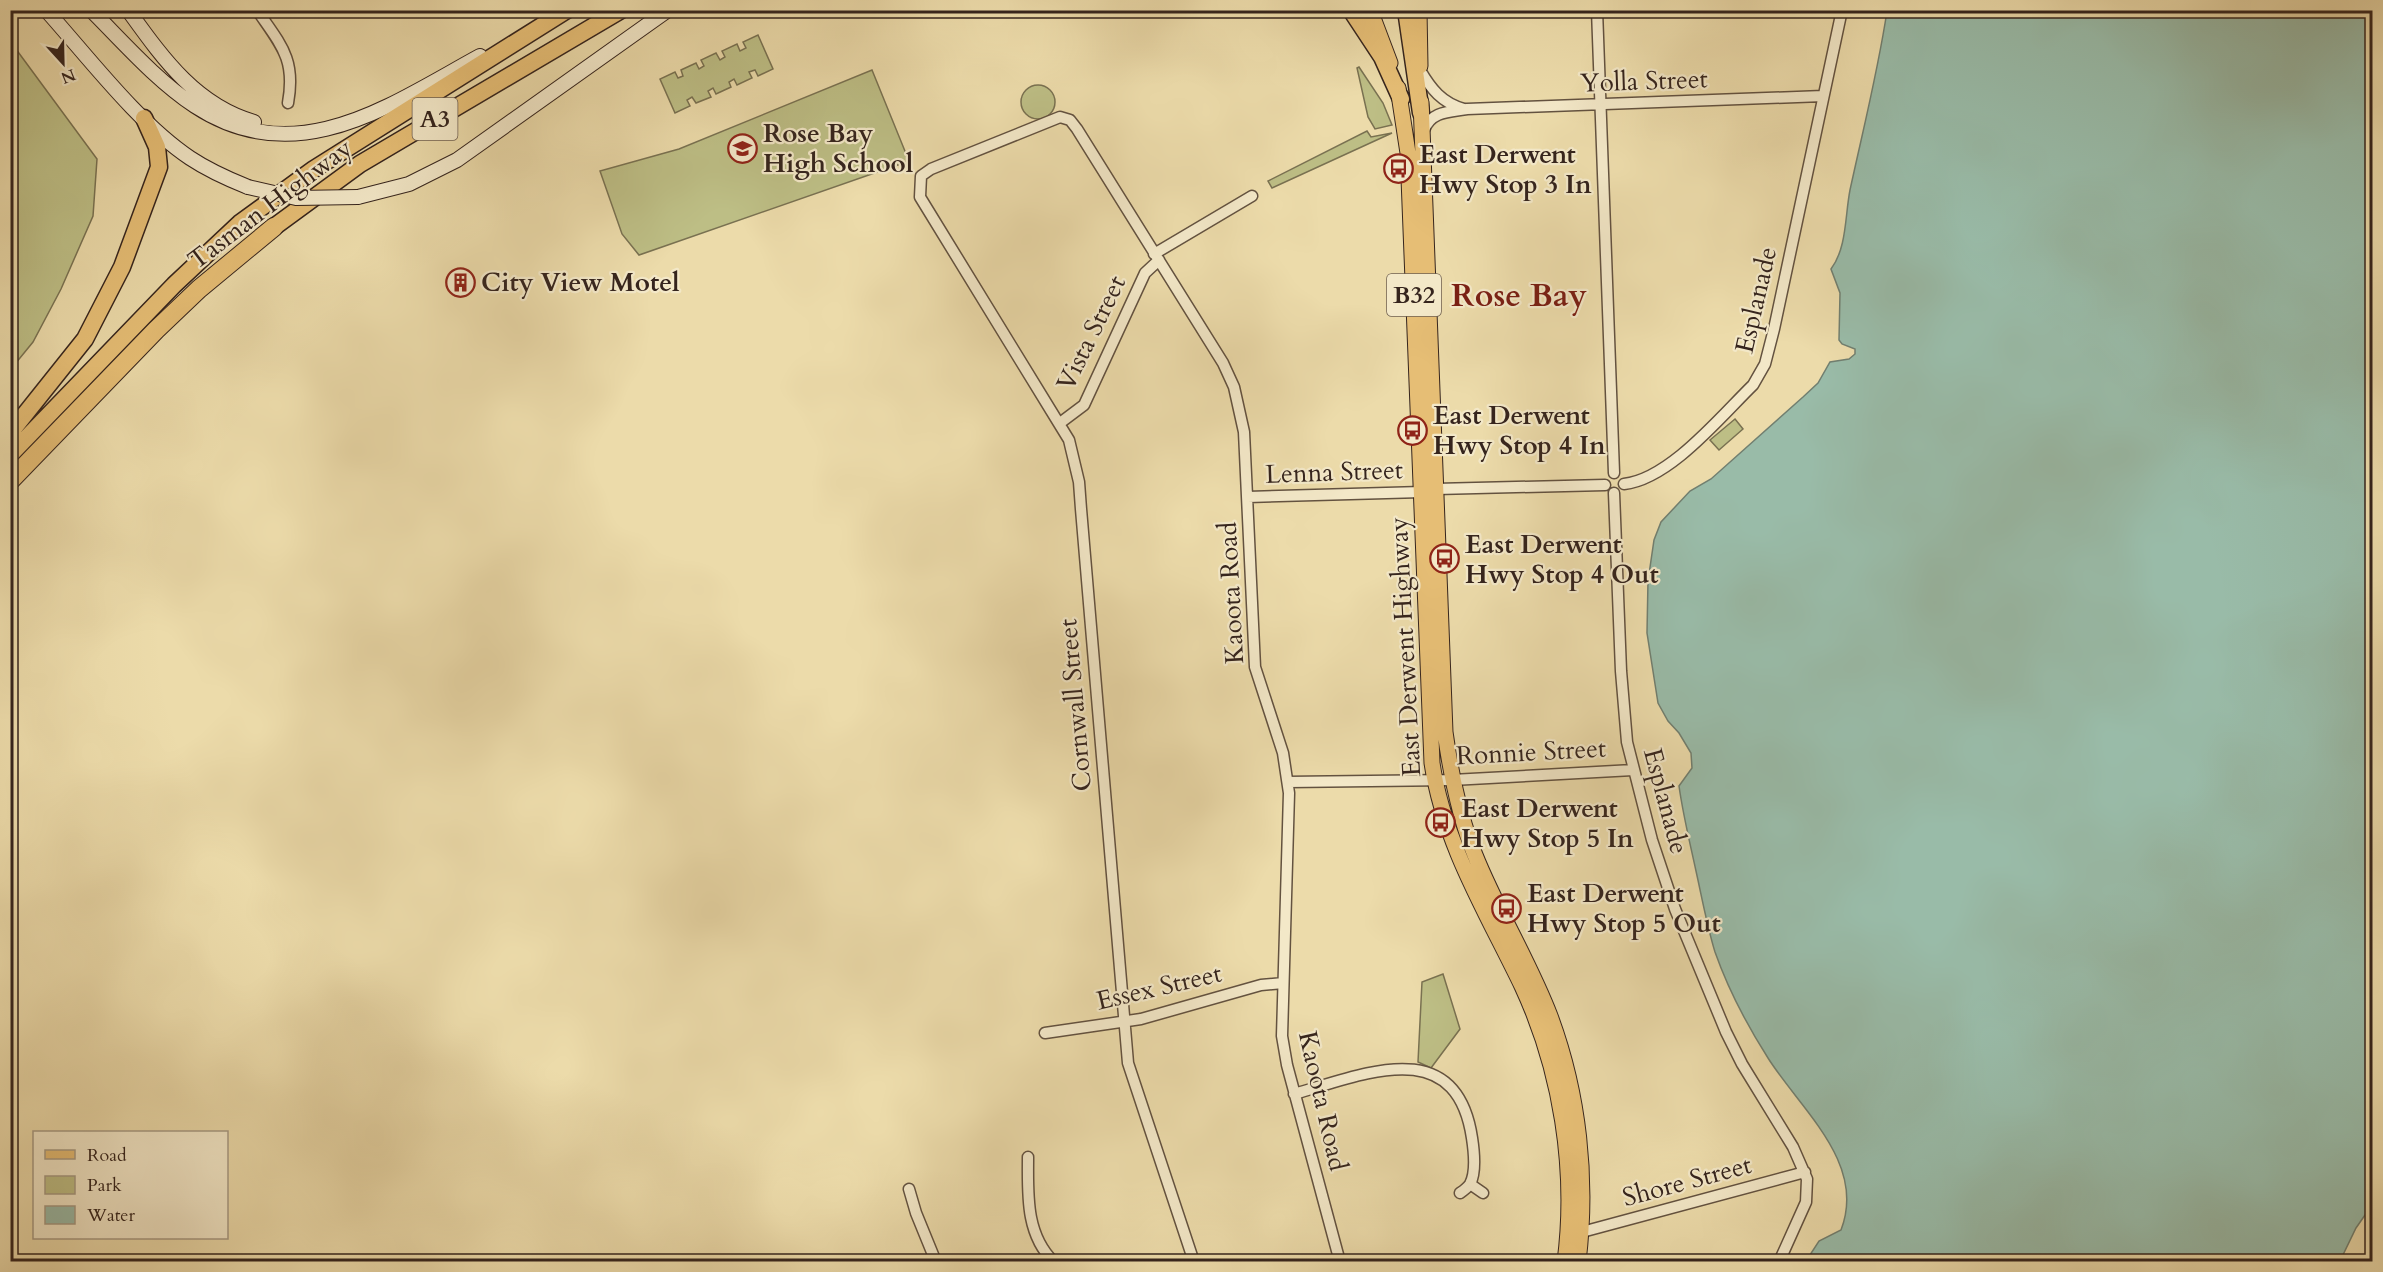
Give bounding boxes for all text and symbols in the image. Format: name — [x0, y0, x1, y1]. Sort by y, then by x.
north arrow — [33, 33, 93, 93]
street label: Yolla Street — [1580, 61, 1708, 101]
text: N — [58, 63, 79, 89]
road number: A3 — [412, 98, 458, 140]
place label: Rose Bay High School — [763, 116, 914, 181]
street label: Tasman Highway — [181, 130, 360, 277]
school or university icon: Rose Bay High School — [726, 132, 758, 164]
place label: East Derwent Hwy Stop 3 In — [1419, 137, 1592, 202]
bus stop icon: East Derwent Hwy Stop 3 In — [1382, 153, 1414, 185]
street label: Esplanade — [1727, 243, 1785, 357]
place label: City View Motel — [481, 265, 680, 300]
building icon: City View Motel — [444, 266, 476, 298]
street label: Vista Street — [1048, 270, 1134, 396]
road number: B32 — [1387, 274, 1441, 316]
district label: Rose Bay — [1451, 274, 1587, 318]
place label: East Derwent Hwy Stop 4 In — [1433, 398, 1606, 463]
bus stop icon: East Derwent Hwy Stop 4 In — [1396, 414, 1428, 446]
street label: Lenna Street — [1265, 452, 1403, 492]
street label: East Derwent Highway — [1381, 516, 1429, 778]
street label: Kaoota Road — [1210, 521, 1252, 665]
place label: East Derwent Hwy Stop 4 Out — [1465, 527, 1659, 592]
bus stop icon: East Derwent Hwy Stop 4 Out — [1428, 543, 1460, 575]
street label: Cornwall Street — [1050, 617, 1100, 793]
street label: Ronnie Street — [1455, 731, 1607, 773]
street label: Esplanade — [1635, 744, 1697, 858]
place label: East Derwent Hwy Stop 5 In — [1461, 791, 1634, 856]
bus stop icon: East Derwent Hwy Stop 5 In — [1424, 807, 1456, 839]
place label: East Derwent Hwy Stop 5 Out — [1527, 876, 1721, 941]
bus stop icon: East Derwent Hwy Stop 5 Out — [1490, 892, 1522, 924]
street label: Essex Street — [1093, 956, 1225, 1018]
street label: Kaoota Road — [1290, 1028, 1356, 1174]
legend — [33, 1131, 228, 1239]
text: Road — [87, 1143, 127, 1168]
street label: Shore Street — [1619, 1147, 1755, 1215]
text: Park — [87, 1173, 122, 1198]
text: Water — [86, 1203, 136, 1228]

